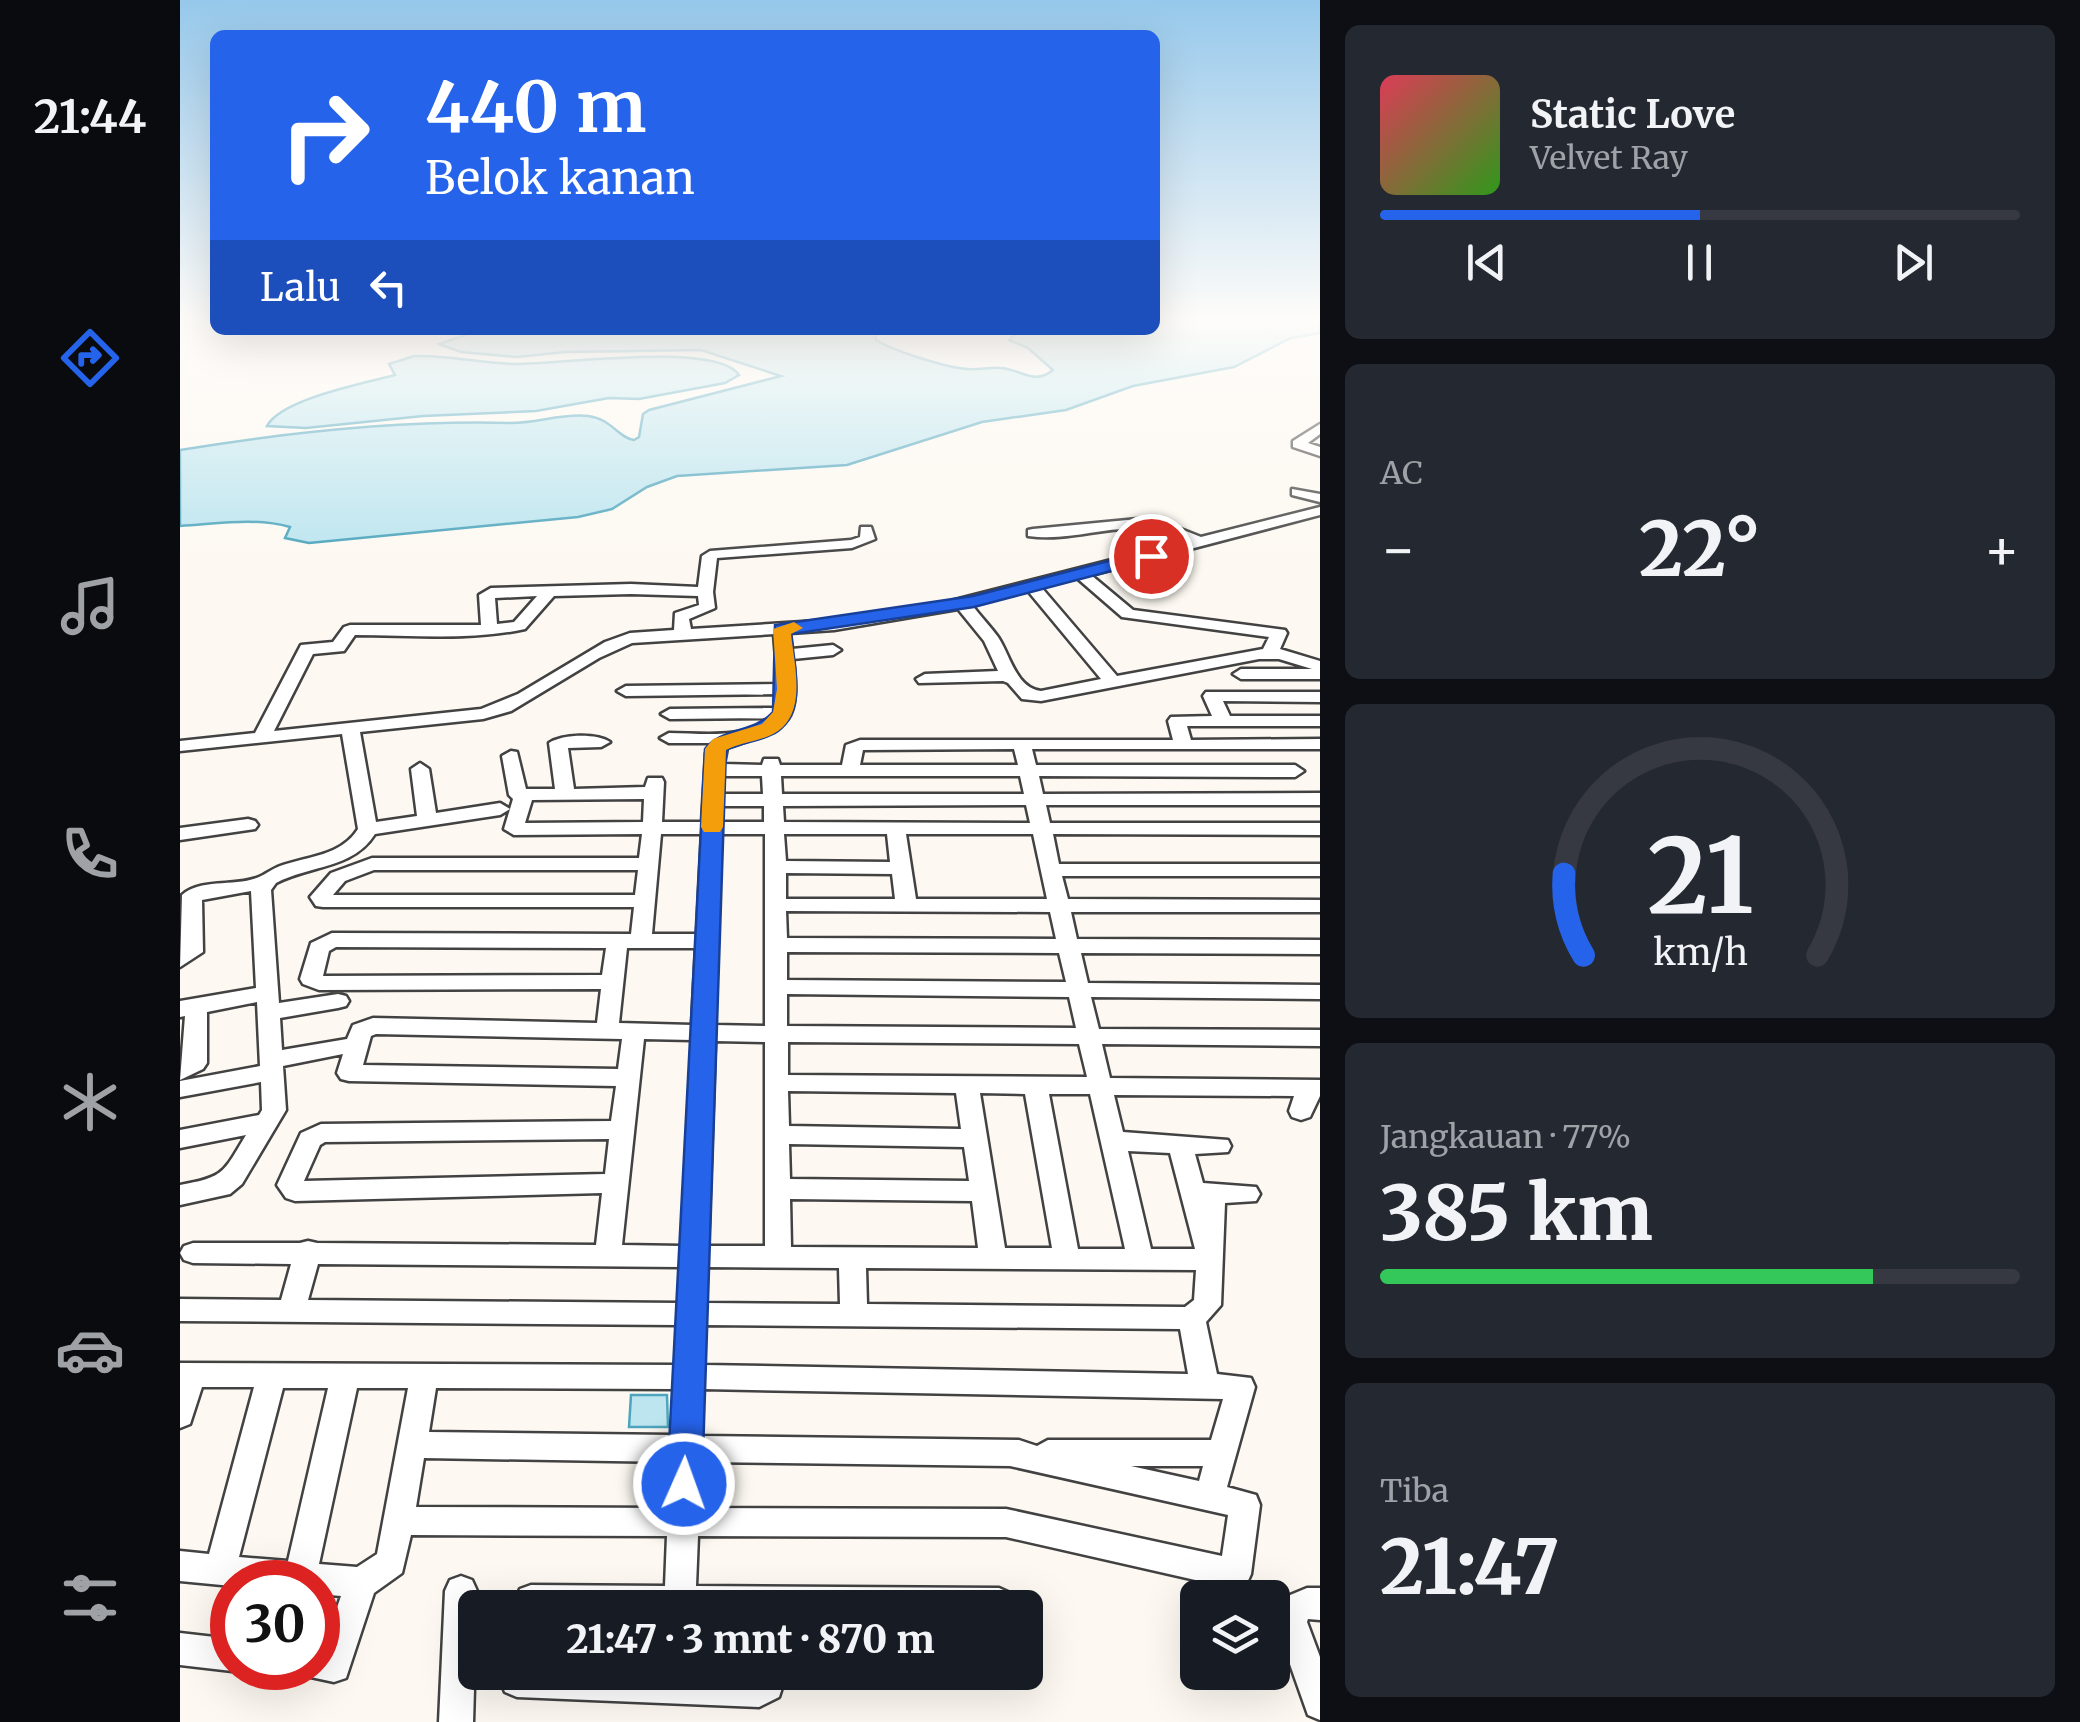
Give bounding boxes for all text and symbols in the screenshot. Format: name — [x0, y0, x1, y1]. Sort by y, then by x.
text: 440 m — [425, 63, 646, 151]
icon: right — [260, 70, 390, 200]
text: 21:44 — [34, 89, 146, 145]
text: Static Love — [1530, 91, 1735, 138]
text: Velvet Ray — [1530, 138, 1688, 178]
text: Belok kanan — [425, 150, 695, 206]
icon: previous — [1459, 235, 1514, 290]
icon: pause — [1672, 235, 1727, 290]
icon: next — [1886, 235, 1941, 290]
icon: left — [361, 260, 416, 315]
text: Lalu — [260, 264, 341, 311]
icon: directions — [55, 323, 125, 393]
text: AC — [1380, 453, 1423, 493]
text: 22° — [1639, 502, 1761, 596]
pin — [1109, 514, 1194, 599]
text: − — [1380, 515, 1417, 584]
text: + — [1983, 515, 2020, 584]
icon: arrive — [1124, 529, 1179, 584]
icon: music — [55, 571, 125, 641]
text: 21 — [1647, 811, 1753, 941]
icon: phone — [55, 819, 125, 889]
text: km/h — [1653, 930, 1747, 975]
icon: climate — [55, 1067, 125, 1137]
text: Jangkauan · 77% — [1380, 1117, 1631, 1157]
text: 385 km — [1380, 1166, 1653, 1260]
icon: car — [55, 1315, 125, 1385]
position arrow — [632, 1432, 736, 1536]
text: Tiba — [1380, 1471, 1449, 1511]
text: 21:47 — [1380, 1520, 1559, 1614]
speed limit sign: 30 — [210, 1560, 340, 1690]
icon: filters — [55, 1563, 125, 1633]
map controls — [1180, 1580, 1290, 1690]
button: layers — [1180, 1580, 1290, 1690]
text: 21:47 · 3 mnt · 870 m — [566, 1616, 935, 1663]

